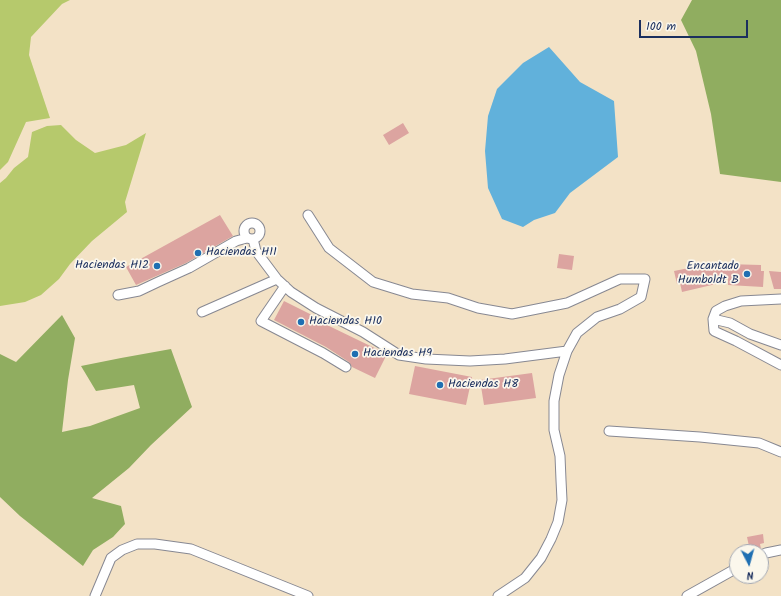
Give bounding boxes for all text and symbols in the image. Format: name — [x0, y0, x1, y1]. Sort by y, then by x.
scale bar — [641, 12, 750, 38]
text: 100 m — [646, 17, 676, 36]
place label: Haciendas H11 — [206, 246, 277, 260]
marker: Haciendas H11 — [193, 248, 203, 258]
place label: Haciendas H12 — [75, 259, 149, 273]
place label: Encantado Humboldt B — [678, 260, 739, 288]
marker: Haciendas H12 — [152, 261, 162, 271]
marker: Encantado Humboldt B — [742, 269, 752, 279]
place label: Haciendas H10 — [309, 315, 382, 329]
marker: Haciendas H10 — [296, 317, 306, 327]
place label: Haciendas H9 — [363, 347, 432, 361]
marker: Haciendas H9 — [350, 349, 360, 359]
place label: Haciendas H8 — [448, 378, 518, 392]
marker: Haciendas H8 — [435, 380, 445, 390]
north arrow — [729, 544, 769, 584]
text: N — [746, 566, 755, 584]

